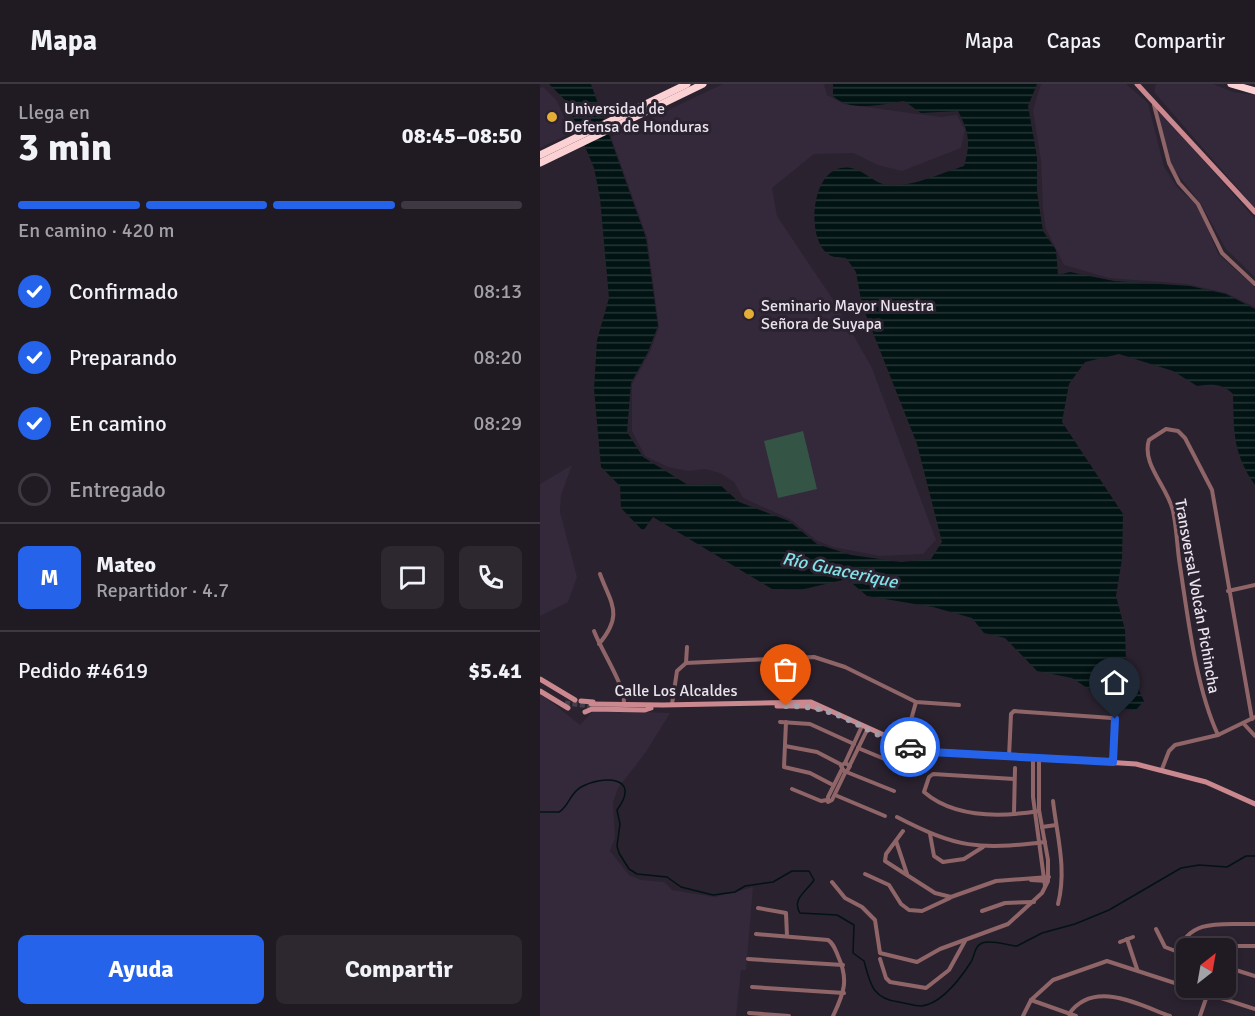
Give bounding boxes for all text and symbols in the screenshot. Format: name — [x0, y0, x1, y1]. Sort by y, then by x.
text: Mapa — [30, 24, 97, 58]
text: Mapa — [964, 28, 1014, 54]
text: Capas — [1047, 28, 1101, 54]
text: Compartir — [1134, 28, 1225, 54]
place label: Universidad de Defensa de Honduras — [564, 99, 709, 137]
text: Llega en — [18, 100, 90, 125]
marker: Universidad de Defensa de Honduras — [545, 110, 559, 124]
text: 08:45–08:50 — [402, 122, 522, 149]
text: 3 min — [18, 123, 112, 171]
text: En camino · 420 m — [18, 218, 175, 243]
icon: check — [18, 275, 51, 308]
text: Confirmado — [69, 278, 178, 305]
text: 08:13 — [473, 279, 522, 304]
place label: Seminario Mayor Nuestra Señora de Suyapa — [761, 296, 934, 334]
marker: Seminario Mayor Nuestra Señora de Suyapa — [742, 307, 756, 321]
icon: check — [18, 341, 51, 374]
text: Preparando — [69, 344, 177, 371]
text: 08:20 — [473, 345, 522, 370]
icon: check — [18, 407, 51, 440]
text: En camino — [69, 410, 167, 437]
text: 08:29 — [473, 411, 522, 436]
text: Entregado — [69, 476, 166, 503]
street label: Transversal Volcán Pichincha — [1170, 497, 1224, 695]
button: chat — [381, 546, 444, 609]
button: phone — [459, 546, 522, 609]
water label: Río Guacerique — [780, 547, 900, 593]
text: Mateo — [96, 551, 156, 578]
text: M — [40, 564, 59, 591]
text: Repartidor · 4.7 — [96, 578, 229, 603]
pin — [760, 644, 811, 706]
icon: bag — [769, 653, 802, 686]
text: Pedido #4619 — [18, 657, 148, 684]
text: $5.41 — [468, 657, 522, 684]
pin — [1089, 657, 1140, 719]
icon: home — [1098, 666, 1131, 699]
street label: Calle Los Alcaldes — [615, 681, 737, 701]
courier — [880, 717, 940, 777]
icon: car — [894, 731, 927, 764]
button: Ayuda — [18, 935, 264, 1004]
button: Compartir — [276, 935, 522, 1004]
north arrow — [1176, 938, 1236, 998]
map controls — [1176, 938, 1236, 998]

